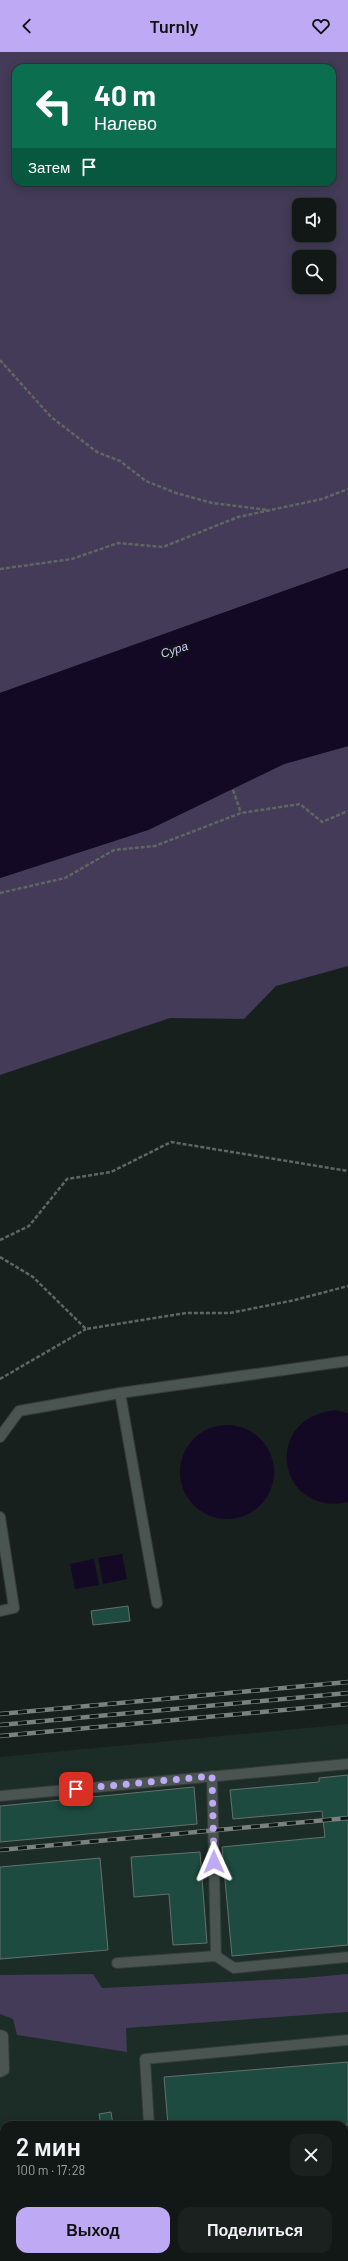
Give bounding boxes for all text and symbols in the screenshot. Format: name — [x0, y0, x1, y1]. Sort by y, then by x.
icon: back — [16, 15, 38, 37]
text: Turnly — [150, 15, 199, 37]
icon: heart — [310, 15, 332, 37]
text: 40 m — [94, 78, 156, 112]
icon: left — [28, 80, 80, 132]
text: Налево — [94, 112, 157, 134]
icon: arrive — [78, 156, 100, 178]
text: Затем — [28, 158, 70, 176]
map controls — [292, 198, 336, 294]
button: sound — [292, 198, 336, 242]
button: search — [292, 250, 336, 294]
water label: Сура — [159, 638, 190, 661]
pin — [59, 1772, 93, 1806]
icon: arrive — [65, 1778, 87, 1800]
position arrow — [193, 1841, 235, 1883]
text: 2 мин — [16, 2132, 81, 2161]
button: close — [290, 2134, 332, 2176]
text: 100 m · 17:28 — [16, 2162, 85, 2178]
button: Выход — [16, 2207, 170, 2253]
button: Поделиться — [178, 2207, 332, 2253]

